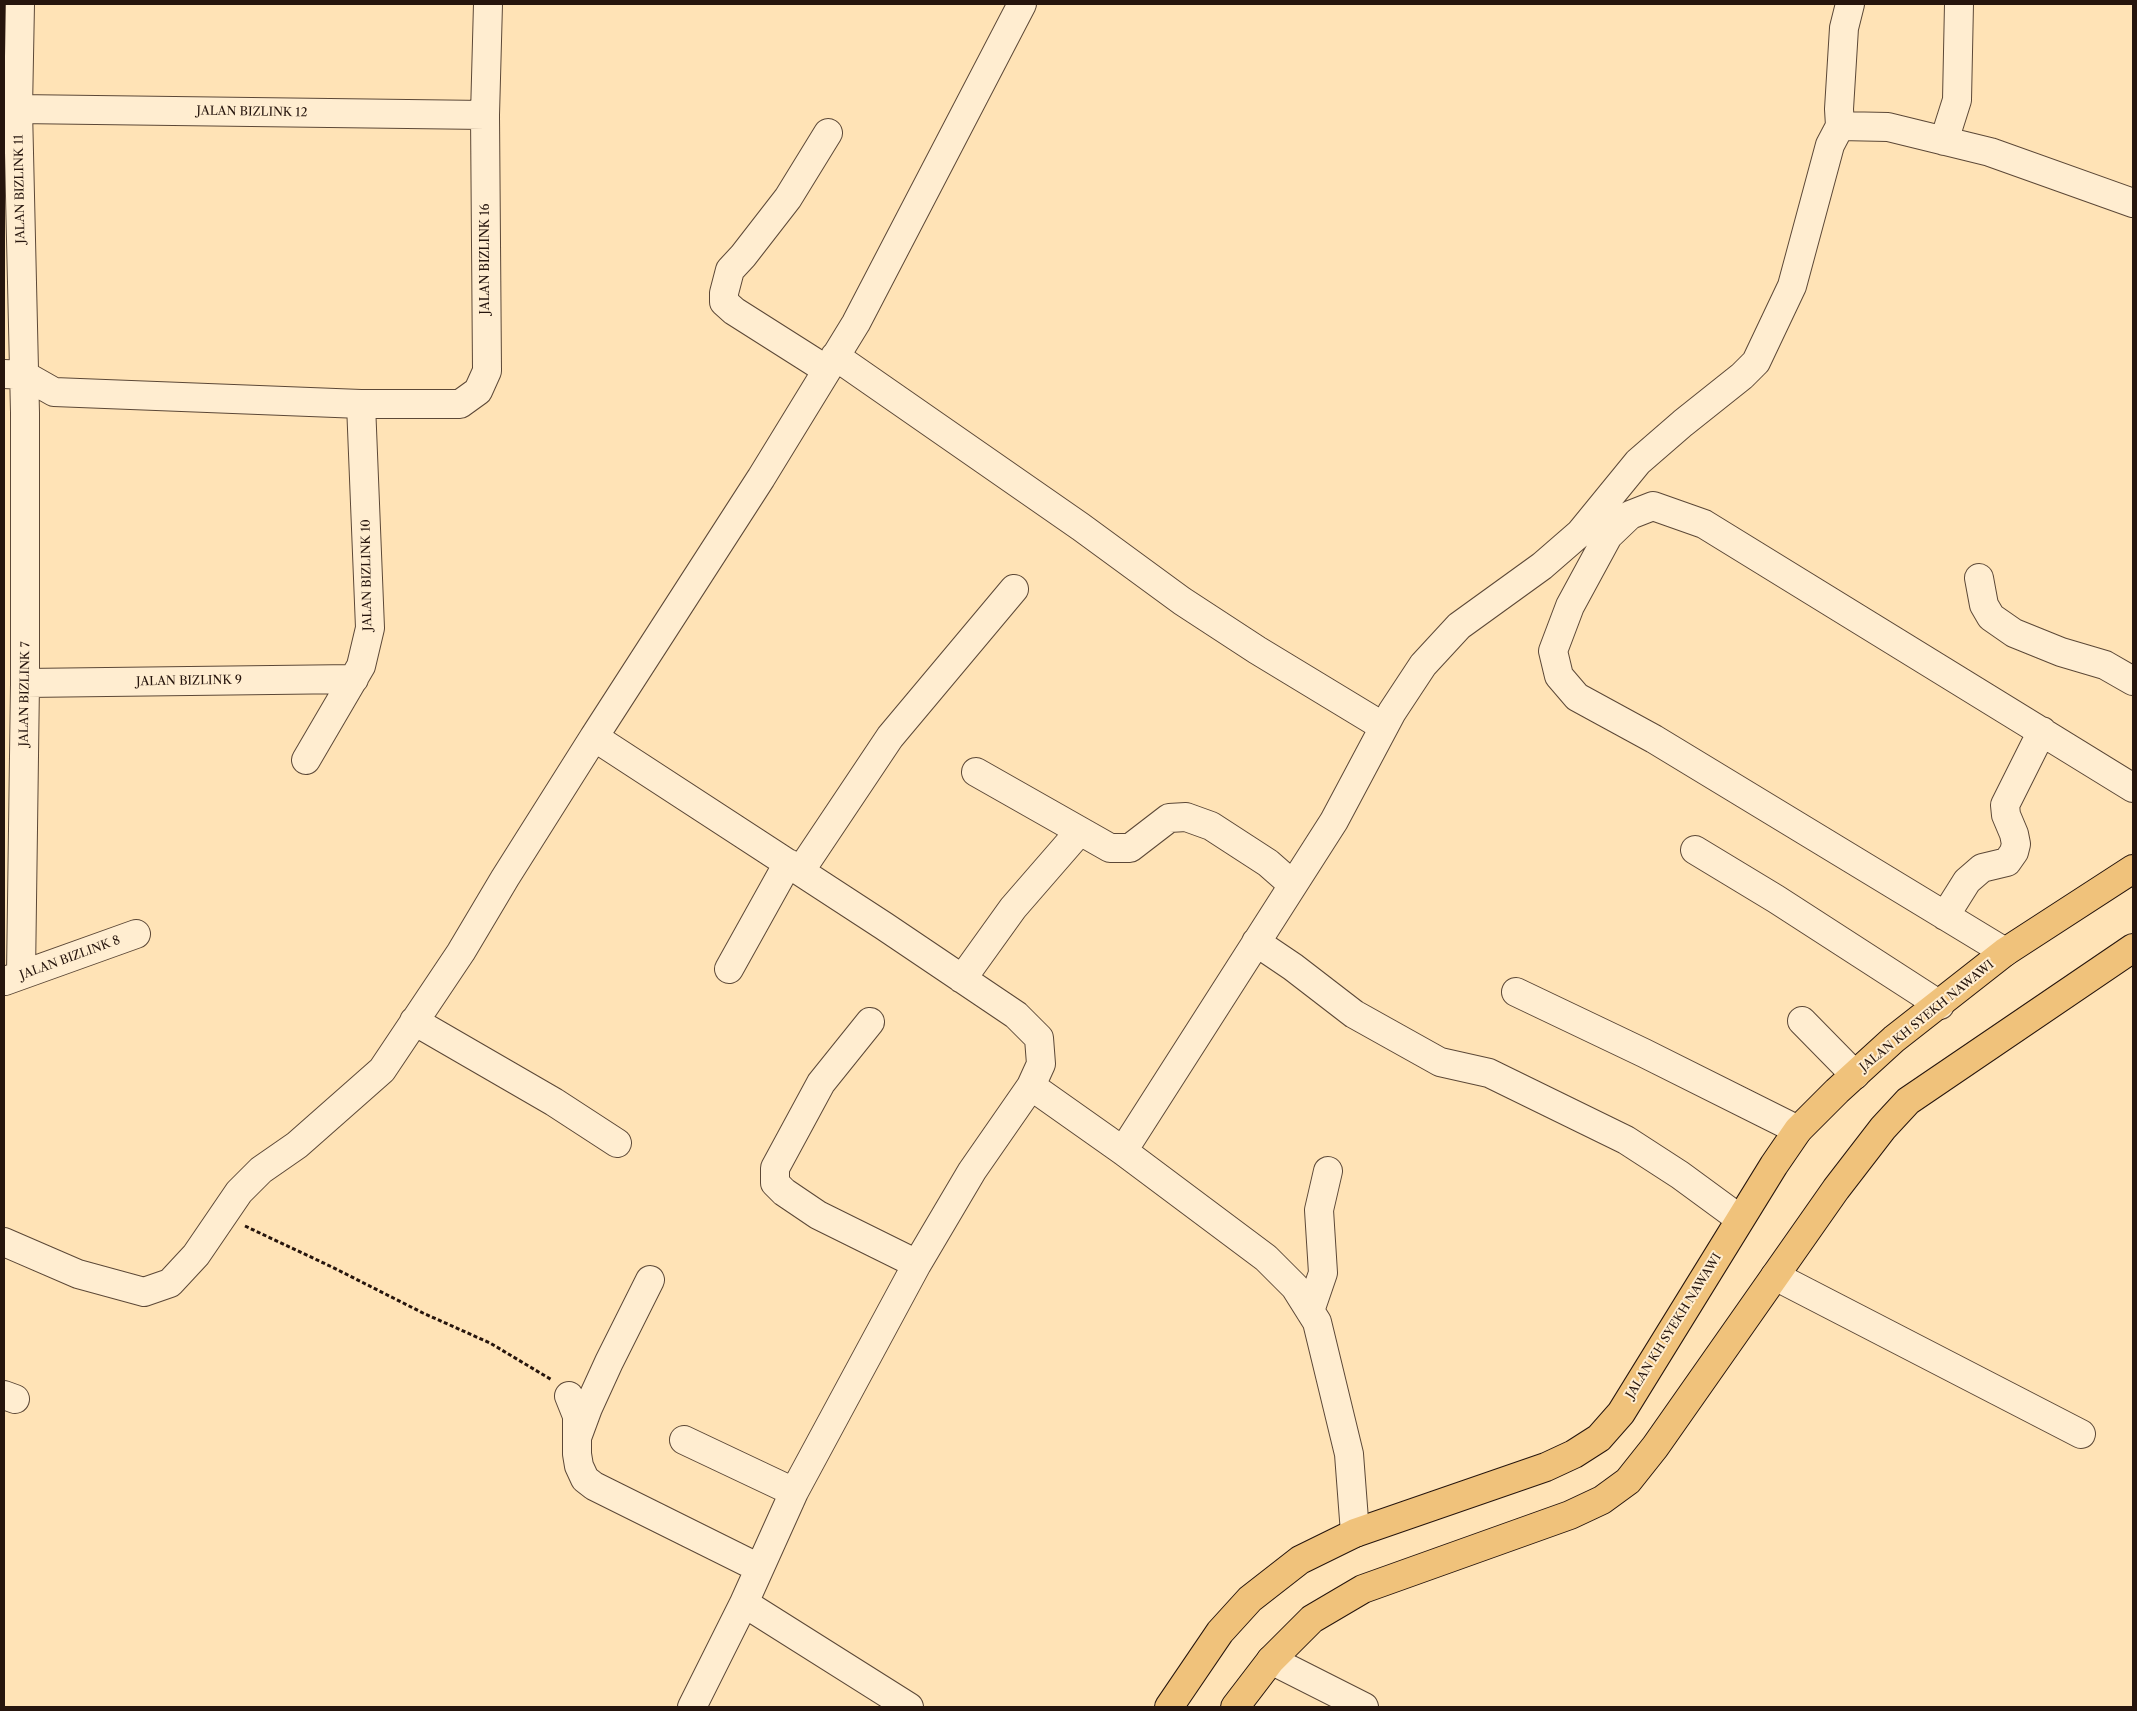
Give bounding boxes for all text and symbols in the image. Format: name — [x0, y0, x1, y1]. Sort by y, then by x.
street label: JALAN BIZLINK 12 — [196, 104, 308, 120]
street label: JALAN BIZLINK 11 — [12, 134, 28, 244]
street label: JALAN BIZLINK 16 — [479, 204, 493, 314]
street label: JALAN BIZLINK 10 — [359, 519, 375, 631]
street label: JALAN BIZLINK 7 — [17, 642, 33, 746]
street label: JALAN BIZLINK 9 — [136, 673, 242, 689]
street label: JALAN BIZLINK 8 — [18, 933, 122, 983]
street label: JALAN KH SYEKH NAWAWI — [1857, 957, 1997, 1075]
street label: JALAN KH SYEKH NAWAWI — [1623, 1251, 1725, 1401]

